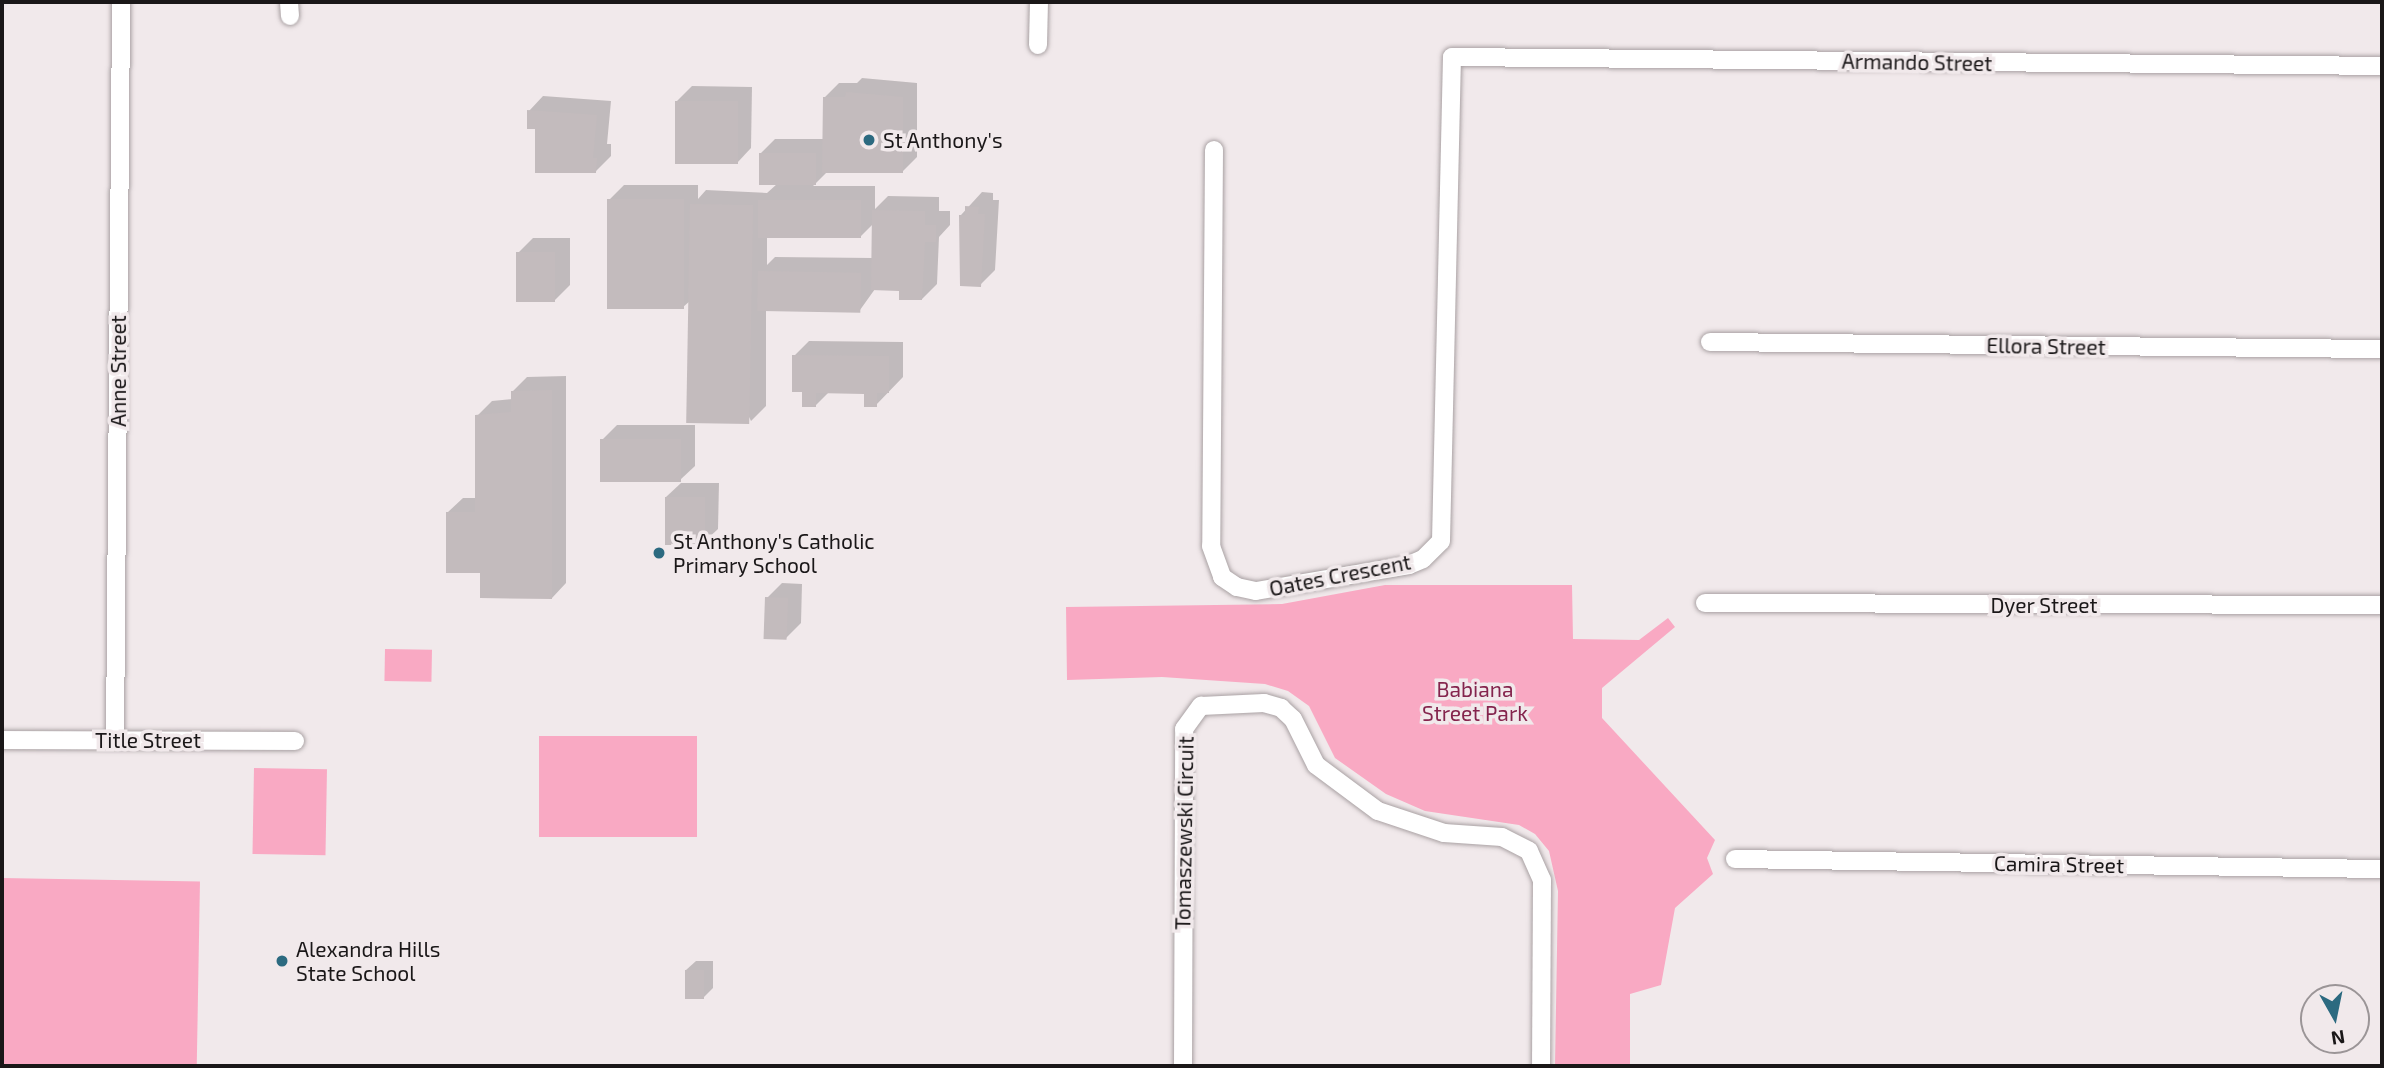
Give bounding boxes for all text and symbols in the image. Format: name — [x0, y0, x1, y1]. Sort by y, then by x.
street label: Armando Street — [1841, 48, 1993, 76]
place label: St Anthony's — [883, 127, 1003, 153]
marker: St Anthony's — [861, 132, 877, 148]
street label: Anne Street — [105, 315, 131, 427]
street label: Ellora Street — [1986, 332, 2106, 360]
place label: St Anthony's Catholic Primary School — [673, 528, 875, 578]
marker: St Anthony's Catholic Primary School — [651, 545, 667, 561]
street label: Oates Crescent — [1267, 549, 1413, 601]
street label: Dyer Street — [1990, 592, 2098, 618]
park label: Babiana Street Park — [1422, 676, 1528, 726]
street label: Title Street — [95, 727, 201, 753]
street label: Tomaszewski Circuit — [1170, 736, 1198, 930]
street label: Camira Street — [1994, 850, 2124, 878]
place label: Alexandra Hills State School — [296, 936, 440, 986]
marker: Alexandra Hills State School — [274, 953, 290, 969]
north arrow — [2300, 984, 2370, 1054]
text: N — [2329, 1026, 2347, 1051]

